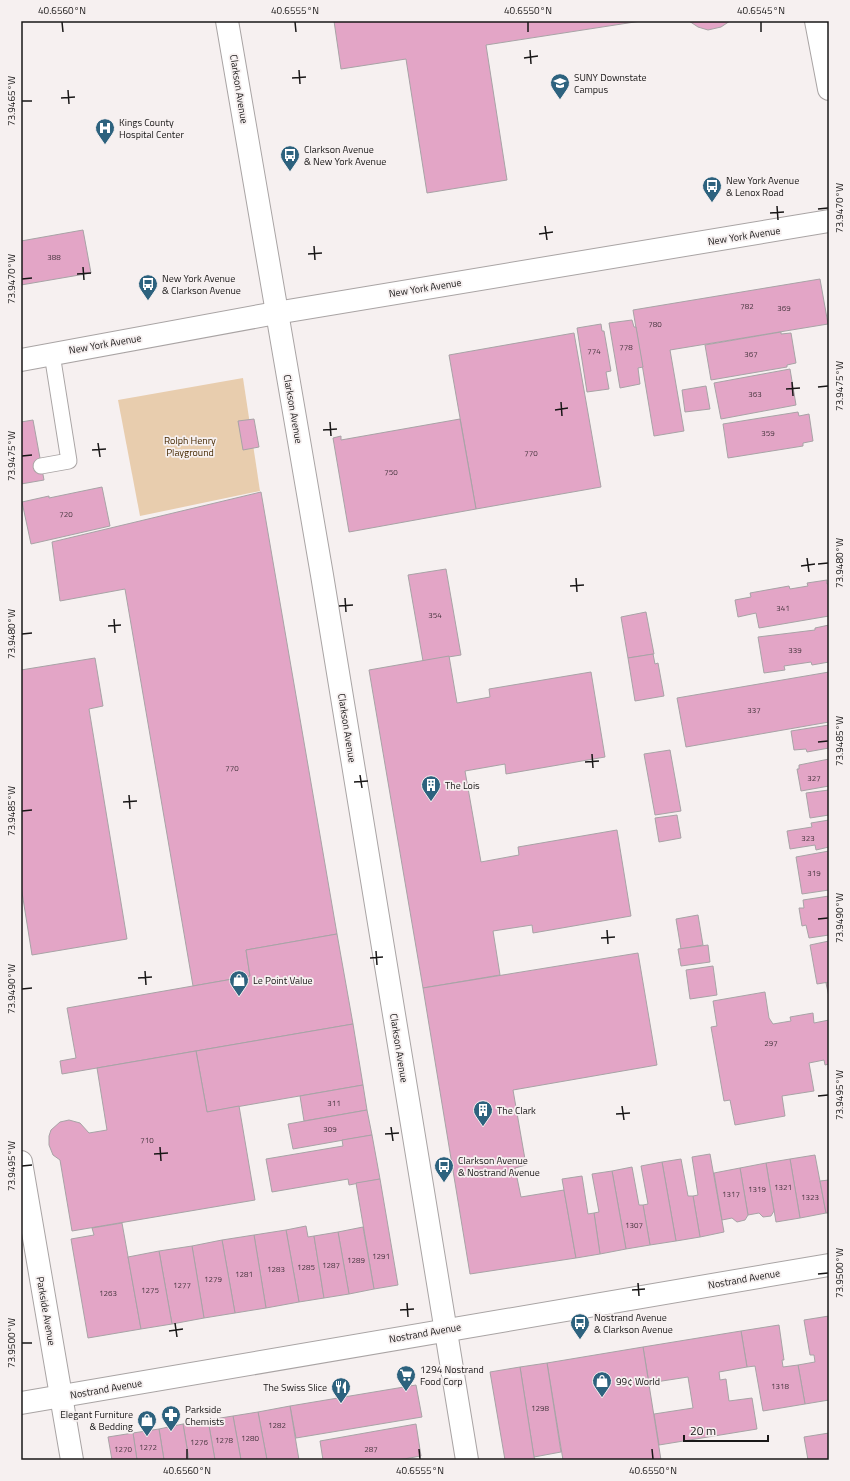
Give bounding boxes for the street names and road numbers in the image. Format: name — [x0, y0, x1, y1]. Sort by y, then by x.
street label: Clarkson Avenue — [226, 53, 252, 125]
street label: New York Avenue — [707, 223, 781, 249]
street label: New York Avenue — [388, 275, 462, 301]
street label: New York Avenue — [68, 330, 142, 358]
street label: Clarkson Avenue — [280, 373, 306, 445]
street label: Clarkson Avenue — [334, 692, 360, 764]
street label: Clarkson Avenue — [386, 1012, 412, 1084]
street label: Nostrand Avenue — [707, 1265, 781, 1293]
street label: Parkside Avenue — [33, 1275, 59, 1347]
street label: Nostrand Avenue — [388, 1319, 462, 1347]
street label: Nostrand Avenue — [69, 1375, 143, 1403]

